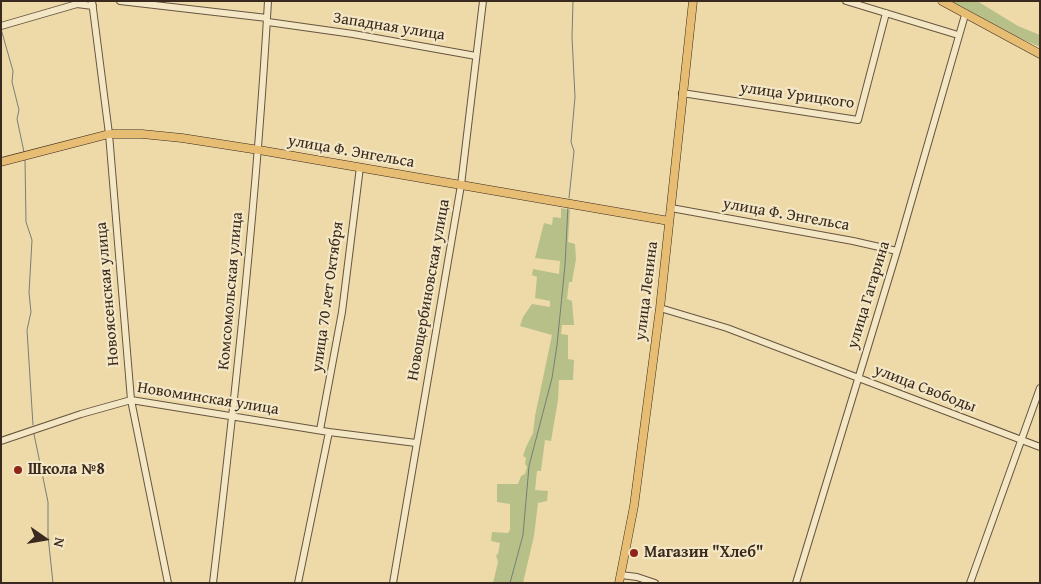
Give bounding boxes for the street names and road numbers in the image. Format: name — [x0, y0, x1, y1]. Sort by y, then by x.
street label: Западная улица — [332, 9, 446, 45]
street label: улица Урицкого — [739, 78, 855, 114]
street label: улица Ф. Энгельса — [286, 131, 416, 173]
street label: улица Ф. Энгельса — [721, 194, 851, 236]
street label: Новощербиновская улица — [404, 198, 454, 382]
street label: Комсомольская улица — [215, 211, 247, 371]
street label: улица 70 лет Октября — [308, 220, 348, 374]
street label: Новоясенская улица — [92, 221, 124, 367]
street label: улица Гагарина — [844, 239, 894, 351]
street label: улица Ленина — [631, 240, 663, 342]
street label: улица Свободы — [871, 361, 979, 417]
street label: Новоминская улица — [136, 378, 280, 420]

